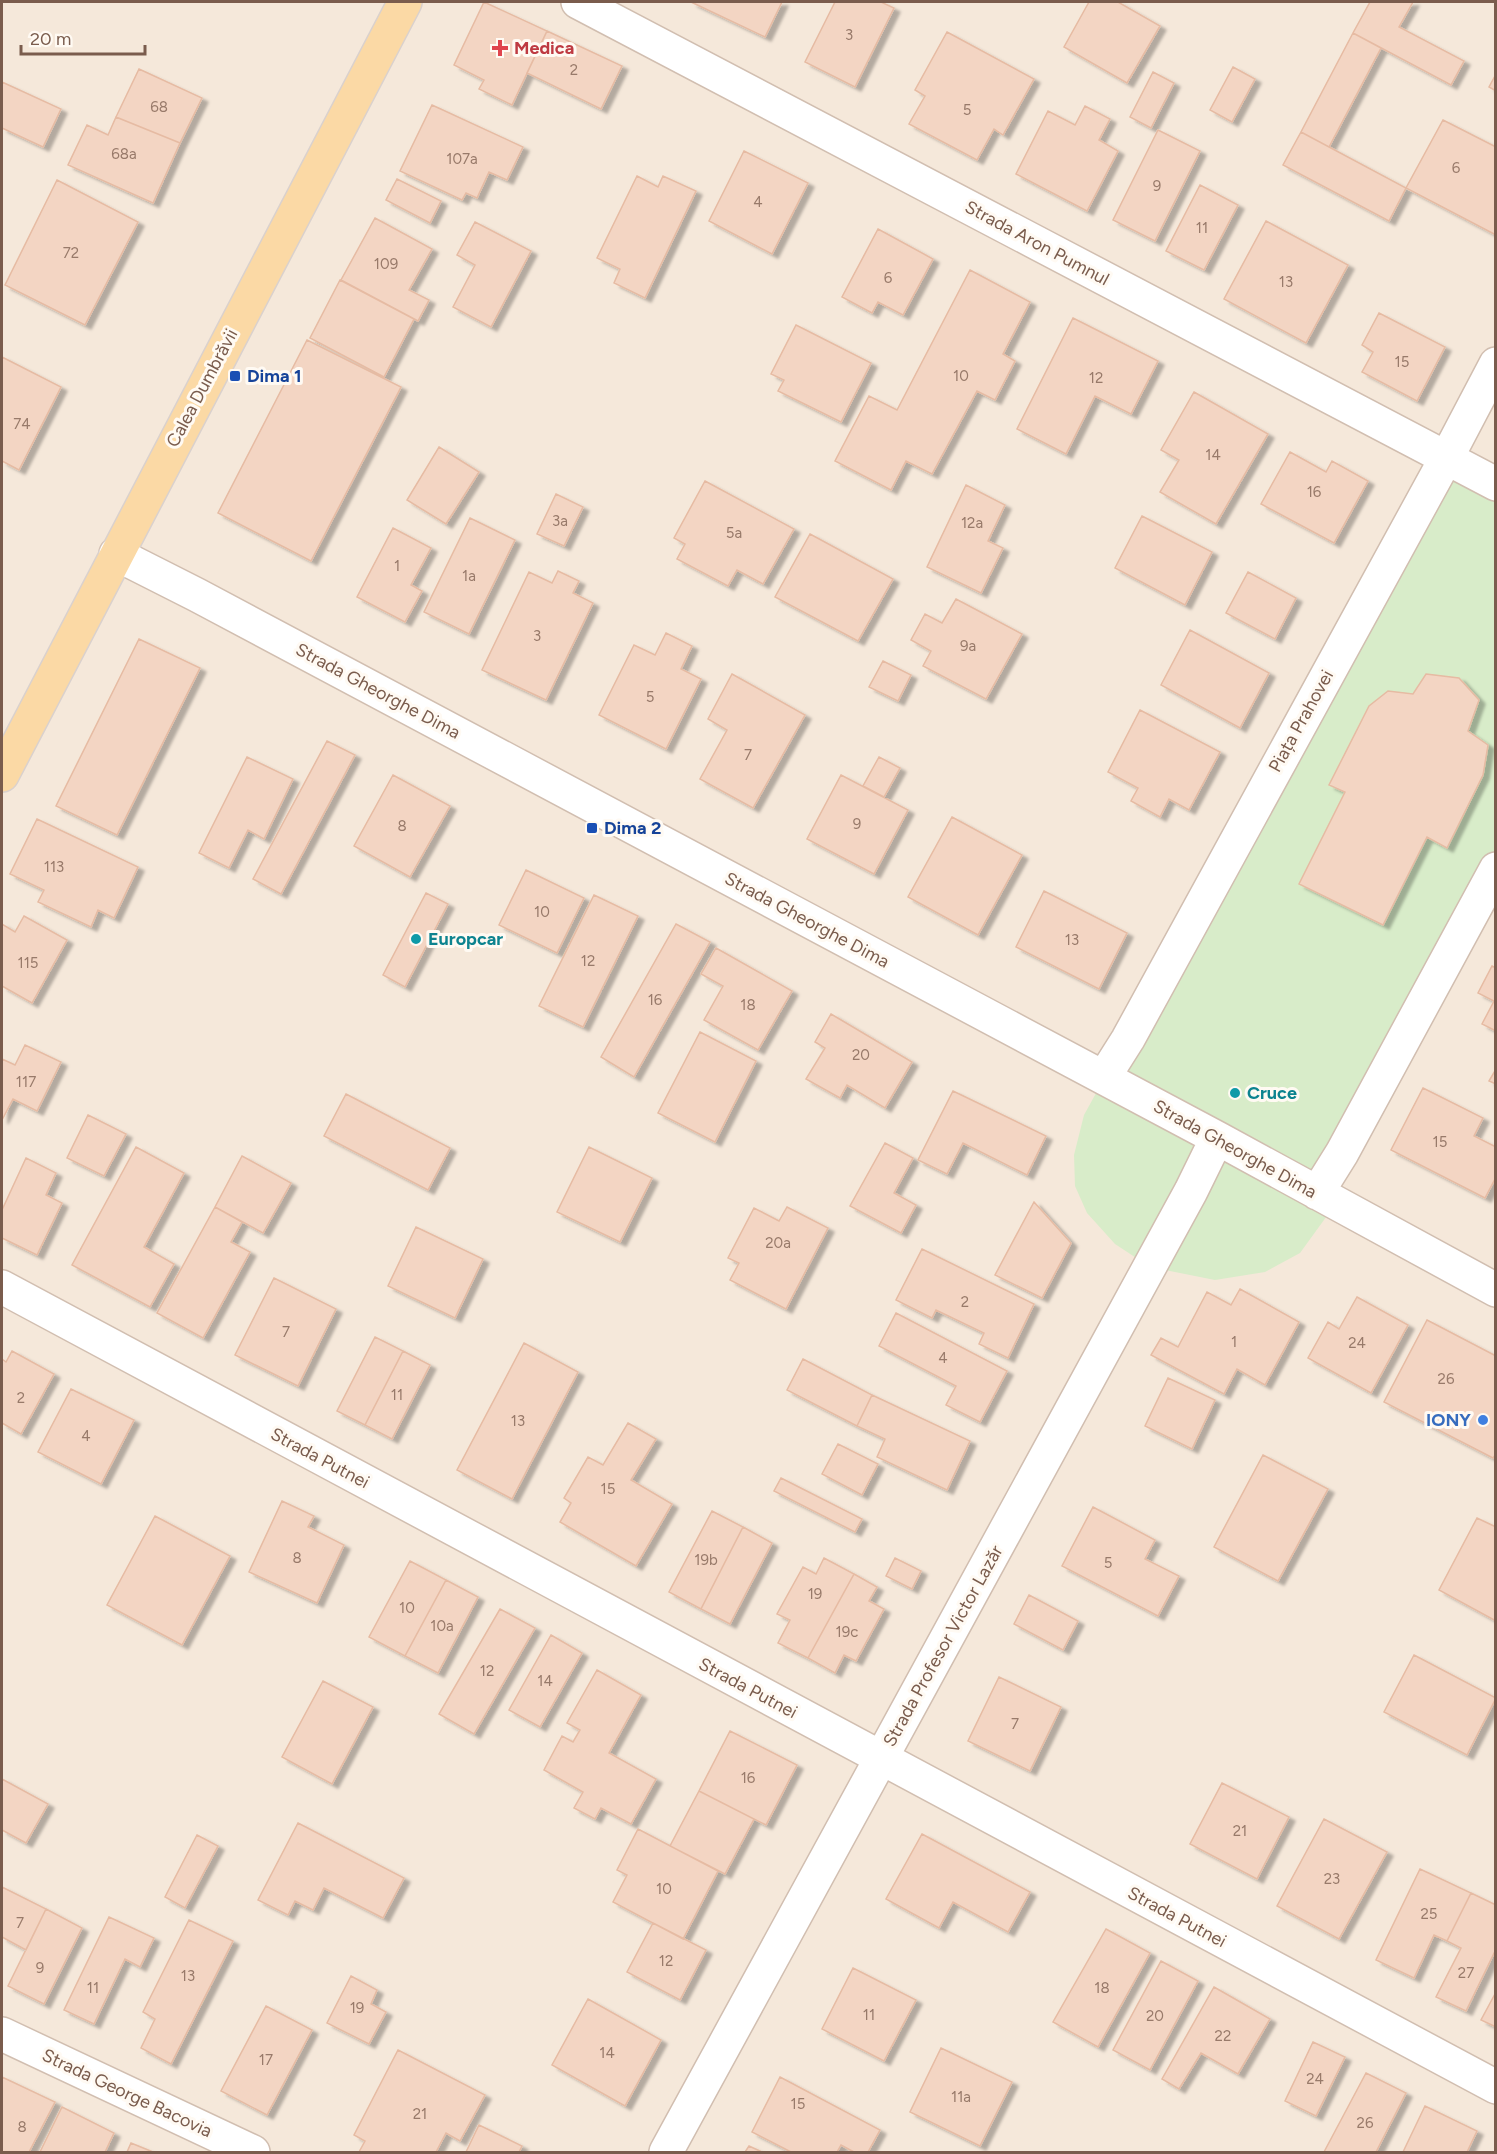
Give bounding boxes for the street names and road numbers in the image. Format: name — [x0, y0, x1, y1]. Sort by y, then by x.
street label: Strada Aron Pumnul — [961, 196, 1113, 290]
street label: Calea Dumbrăvii — [162, 325, 242, 451]
street label: Strada Gheorghe Dima — [292, 638, 464, 744]
street label: Piața Prahovei — [1264, 666, 1338, 776]
street label: Strada Gheorghe Dima — [721, 867, 893, 973]
street label: Strada Gheorghe Dima — [1150, 1095, 1320, 1203]
street label: Strada Putnei — [267, 1423, 373, 1493]
street label: Strada Profesor Victor Lazăr — [878, 1542, 1008, 1750]
street label: Strada Putnei — [695, 1653, 801, 1723]
street label: Strada Putnei — [1124, 1882, 1230, 1952]
street label: Strada George Bacovia — [39, 2044, 215, 2142]

